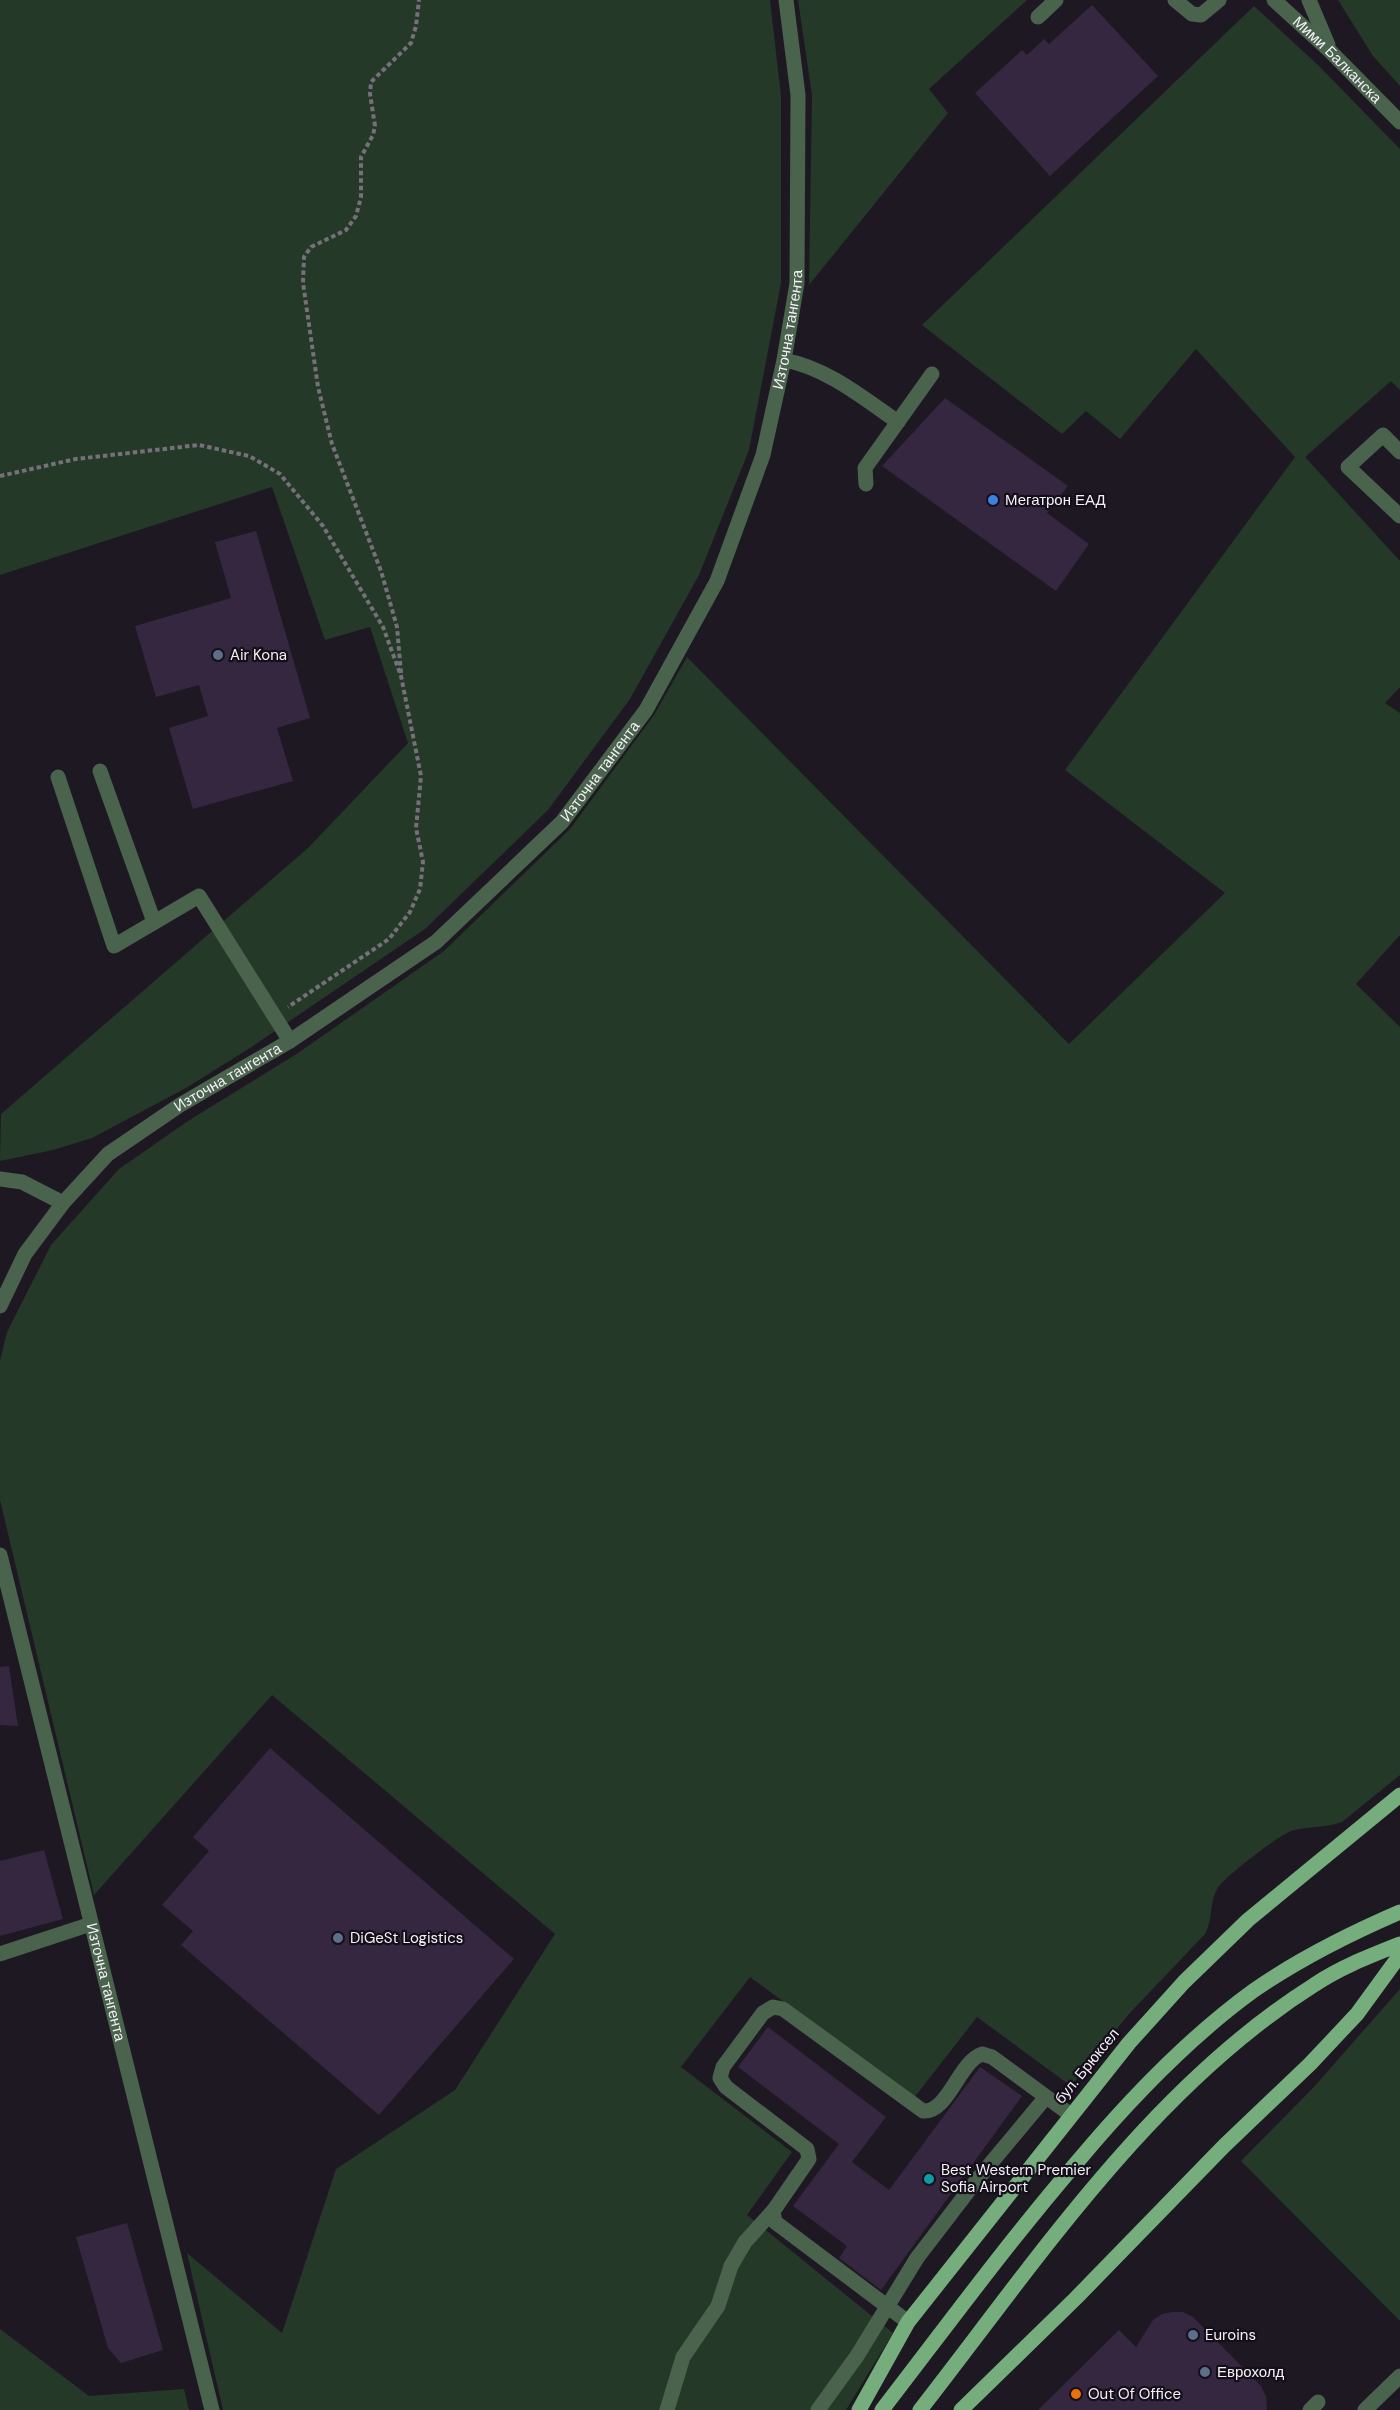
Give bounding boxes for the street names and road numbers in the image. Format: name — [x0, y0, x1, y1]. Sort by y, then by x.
street label: Мими Балканска — [1288, 12, 1387, 108]
street label: Източна тангента — [768, 269, 807, 391]
street label: Източна тангента — [556, 716, 645, 826]
street label: Източна тангента — [170, 1038, 286, 1116]
street label: Източна тангента — [82, 1921, 130, 2044]
street label: бул. Брюксел — [1050, 2024, 1124, 2108]

